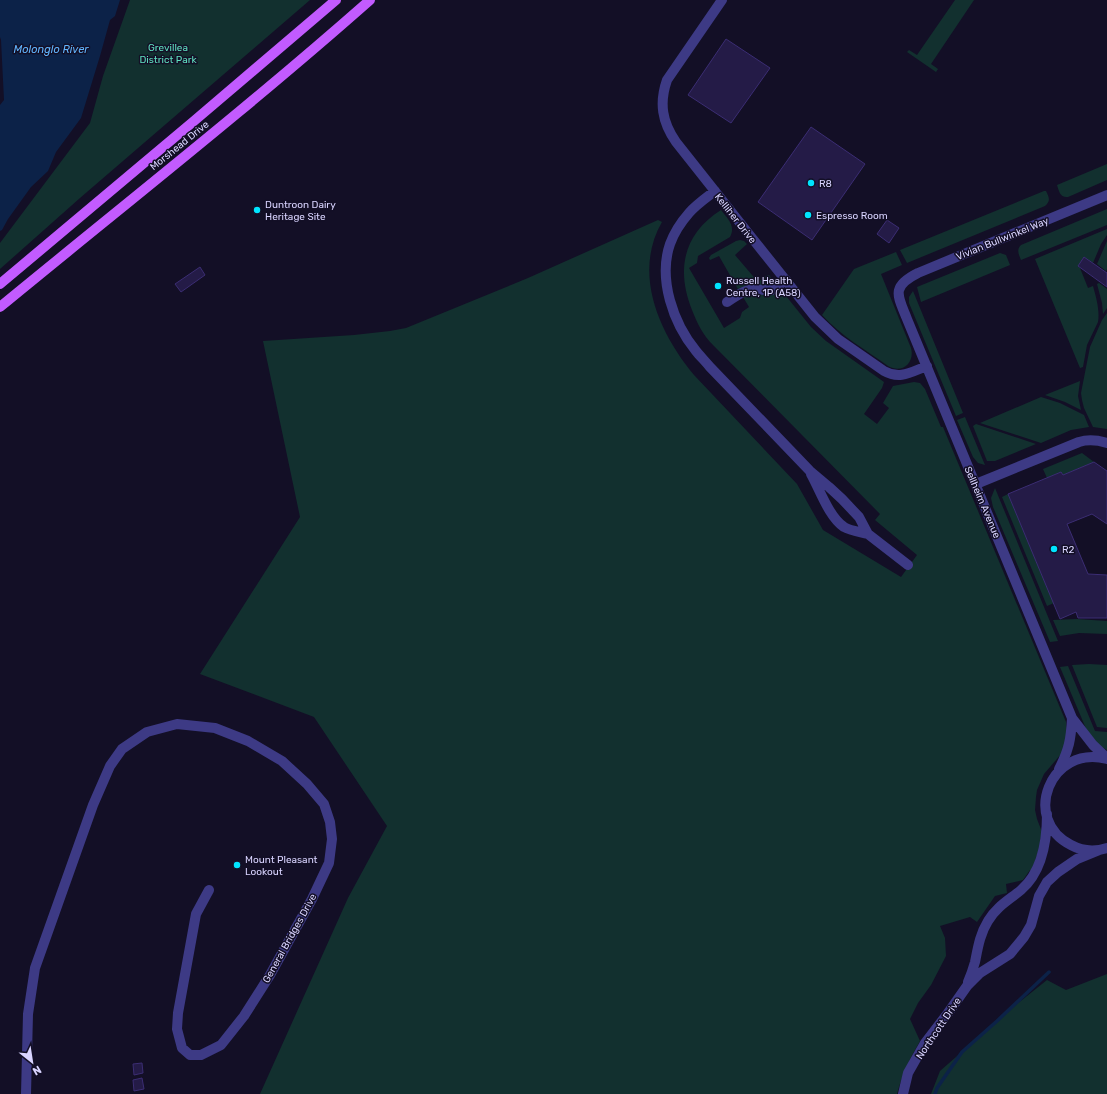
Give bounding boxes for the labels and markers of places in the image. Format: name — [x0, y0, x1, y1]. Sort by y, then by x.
marker: R8 — [806, 178, 816, 188]
place label: R8 — [819, 178, 832, 190]
place label: Duntroon Dairy Heritage Site — [265, 199, 336, 223]
marker: Duntroon Dairy Heritage Site — [252, 205, 262, 215]
marker: Espresso Room — [803, 210, 813, 220]
place label: Espresso Room — [816, 210, 888, 222]
place label: Russell Health Centre, 1P (A58) — [726, 275, 801, 299]
marker: Russell Health Centre, 1P (A58) — [713, 281, 723, 291]
marker: R2 — [1049, 544, 1059, 554]
place label: R2 — [1062, 544, 1075, 556]
place label: Mount Pleasant Lookout — [245, 854, 318, 878]
marker: Mount Pleasant Lookout — [232, 860, 242, 870]

